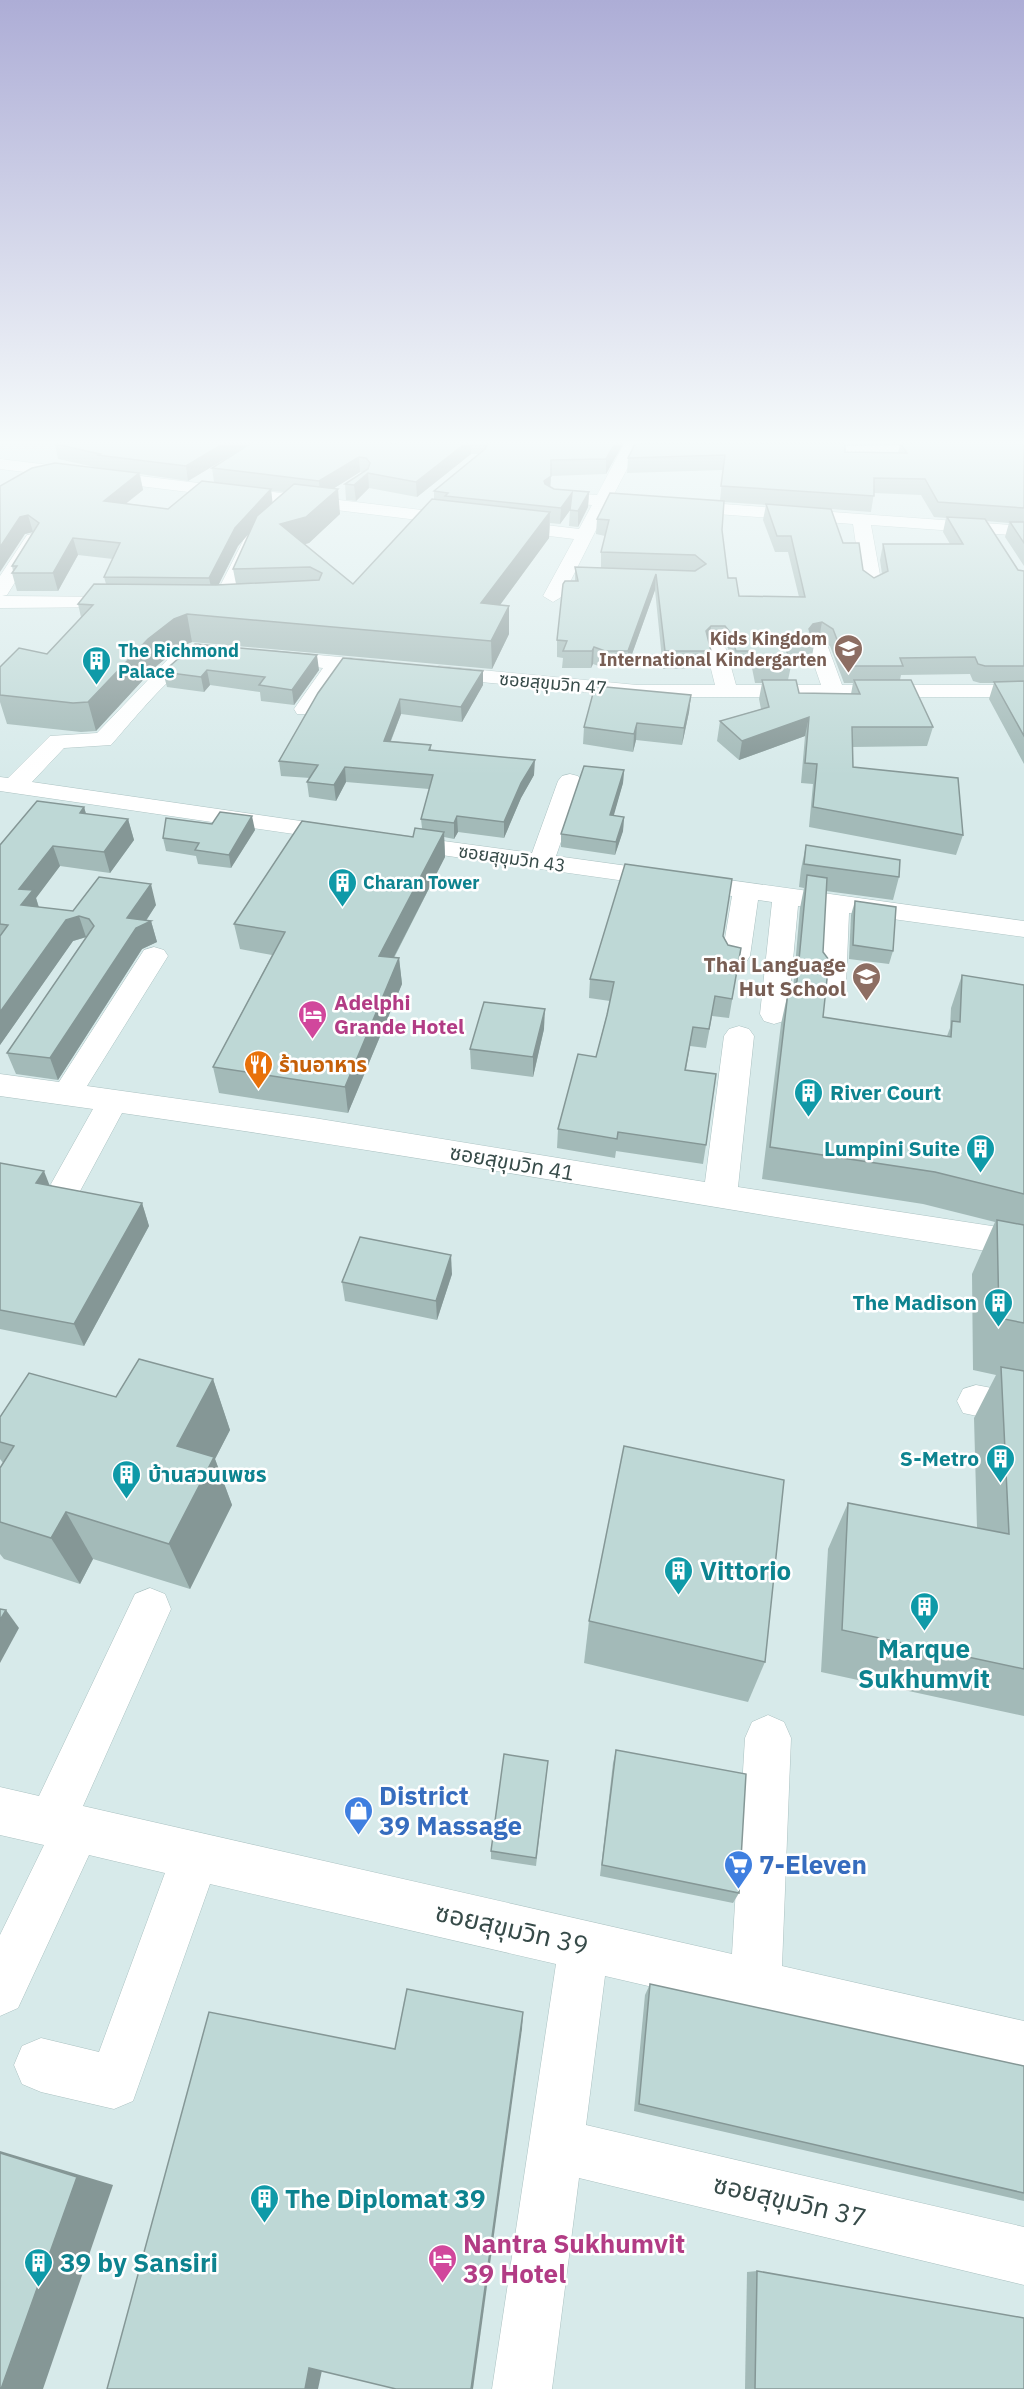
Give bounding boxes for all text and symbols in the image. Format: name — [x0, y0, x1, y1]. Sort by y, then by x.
place label: Kids Kingdom International Kindergarten — [599, 627, 827, 671]
school or university icon: Kids Kingdom International Kindergarten — [832, 632, 864, 674]
place label: The Richmond Palace — [118, 639, 239, 683]
building icon: The Richmond Palace — [81, 644, 113, 686]
street label: ซอยสุขุมวิท 47 — [498, 667, 608, 699]
street label: ซอยสุขุมวิท 43 — [457, 839, 567, 877]
building icon: Charan Tower — [326, 866, 358, 908]
place label: Charan Tower — [363, 871, 480, 894]
place label: Thai Language Hut School — [703, 950, 846, 1002]
school or university icon: Thai Language Hut School — [851, 960, 883, 1002]
place label: Adelphi Grande Hotel — [334, 988, 464, 1040]
hotel icon: Adelphi Grande Hotel — [297, 998, 329, 1040]
restaurant icon: ร้านอาหาร — [242, 1048, 274, 1090]
place label: ร้านอาหาร — [279, 1050, 367, 1078]
building icon: River Court — [793, 1076, 825, 1118]
place label: River Court — [830, 1078, 941, 1106]
building icon: Lumpini Suite — [965, 1132, 997, 1174]
place label: Lumpini Suite — [824, 1134, 960, 1162]
street label: ซอยสุขุมวิท 41 — [448, 1137, 576, 1187]
building icon: The Madison — [982, 1286, 1014, 1328]
place label: The Madison — [853, 1288, 977, 1316]
building icon: S-Metro — [984, 1442, 1016, 1484]
place label: S-Metro — [900, 1444, 979, 1472]
building icon: บ้านสวนเพชร — [111, 1458, 143, 1500]
place label: บ้านสวนเพชร — [148, 1460, 267, 1488]
place label: Vittorio — [700, 1553, 791, 1587]
building icon: Vittorio — [663, 1554, 695, 1596]
building icon: Marque Sukhumvit — [908, 1590, 940, 1632]
place label: Marque Sukhumvit — [858, 1631, 990, 1695]
place label: District 39 Massage — [379, 1778, 522, 1842]
shop icon: District 39 Massage — [342, 1794, 374, 1836]
place label: 7-Eleven — [759, 1847, 867, 1881]
supermarket icon: 7-Eleven — [722, 1848, 754, 1890]
street label: ซอยสุขุมวิท 39 — [432, 1894, 592, 1962]
street label: ซอยสุขุมวิท 37 — [710, 2166, 870, 2234]
place label: The Diplomat 39 — [285, 2181, 486, 2215]
building icon: The Diplomat 39 — [248, 2182, 280, 2224]
place label: Nantra Sukhumvit 39 Hotel — [463, 2226, 685, 2290]
hotel icon: Nantra Sukhumvit 39 Hotel — [426, 2242, 458, 2284]
place label: 39 by Sansiri — [60, 2245, 218, 2279]
building icon: 39 by Sansiri — [23, 2246, 55, 2288]

